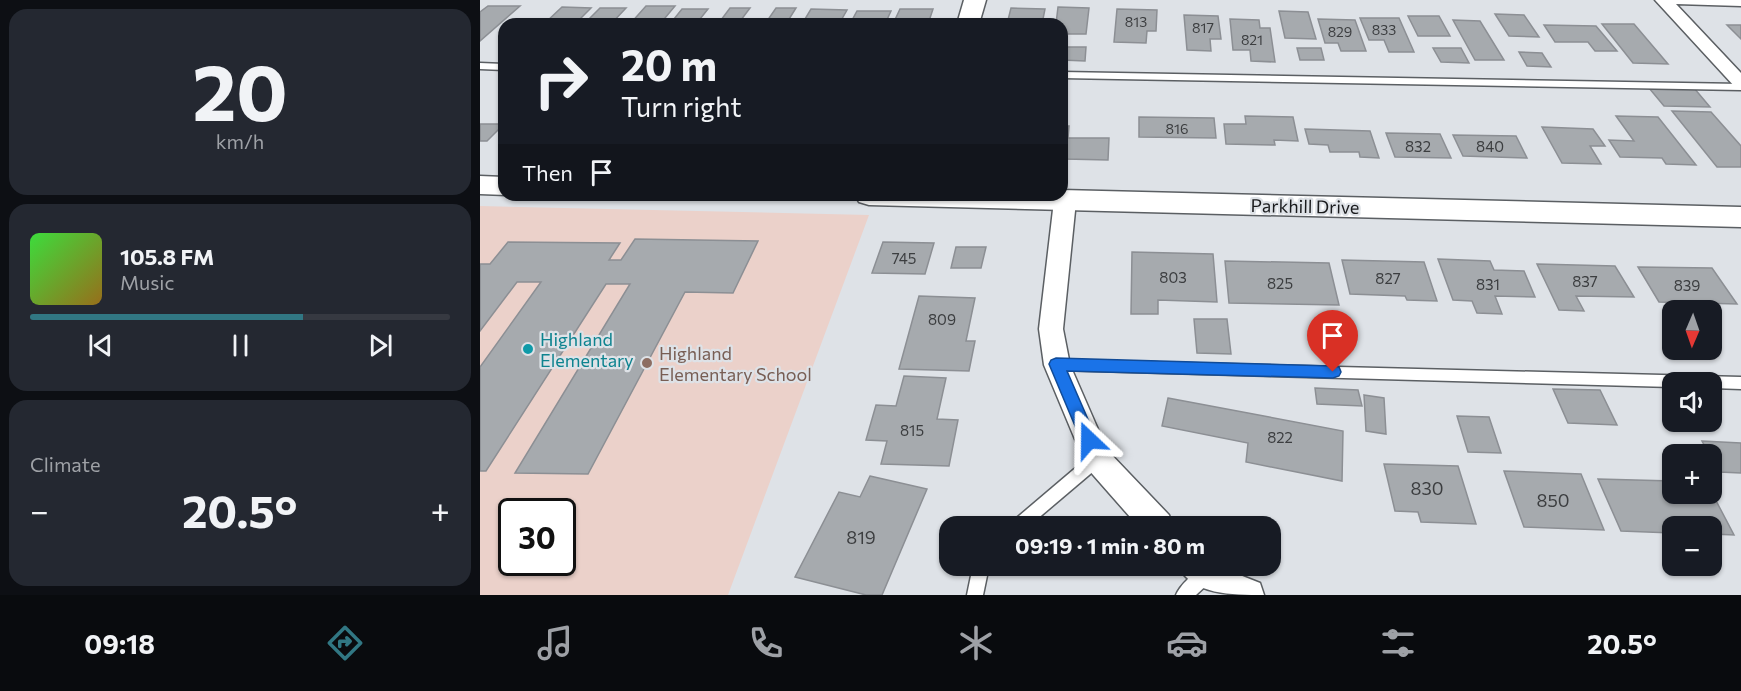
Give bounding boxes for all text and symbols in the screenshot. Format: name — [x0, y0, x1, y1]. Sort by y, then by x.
house number: 813 — [1125, 13, 1147, 30]
house number: 817 — [1192, 19, 1214, 36]
house number: 833 — [1372, 21, 1396, 38]
house number: 829 — [1328, 23, 1352, 40]
house number: 821 — [1241, 31, 1263, 48]
text: 20 m — [621, 38, 717, 90]
text: 20 — [192, 42, 288, 137]
icon: right — [522, 42, 600, 120]
text: Turn right — [621, 90, 741, 123]
house number: 816 — [1166, 120, 1188, 137]
text: km/h — [216, 129, 264, 153]
house number: 832 — [1405, 137, 1431, 155]
house number: 840 — [1476, 137, 1504, 155]
icon: arrive — [585, 156, 618, 189]
text: Then — [522, 159, 573, 186]
street label: Parkhill Drive — [1250, 194, 1360, 218]
text: 105.8 FM — [120, 243, 214, 270]
house number: 745 — [892, 249, 916, 267]
house number: 803 — [1159, 268, 1187, 286]
house number: 827 — [1375, 269, 1401, 287]
text: Music — [120, 270, 174, 294]
house number: 837 — [1572, 272, 1598, 290]
house number: 825 — [1267, 274, 1293, 292]
house number: 831 — [1476, 275, 1500, 293]
house number: 839 — [1674, 276, 1700, 294]
north arrow — [1662, 300, 1722, 360]
map controls — [1662, 300, 1722, 576]
house number: 809 — [928, 310, 956, 328]
pin — [1307, 310, 1358, 372]
icon: arrive — [1316, 319, 1349, 352]
place label: Highland Elementary — [540, 328, 634, 371]
icon: previous — [84, 329, 117, 362]
icon: pause — [224, 329, 257, 362]
icon: next — [364, 329, 397, 362]
marker: Highland Elementary — [521, 342, 535, 356]
place label: Highland Elementary School — [659, 342, 812, 385]
marker: Highland Elementary School — [640, 356, 654, 370]
button: sound — [1662, 372, 1722, 432]
position arrow — [1057, 408, 1121, 472]
house number: 815 — [900, 421, 924, 439]
house number: 822 — [1267, 428, 1293, 446]
button: + — [1662, 444, 1722, 504]
text: Climate — [30, 452, 100, 476]
house number: 830 — [1411, 477, 1443, 499]
text: 20.5° — [182, 482, 297, 537]
text: − — [30, 489, 49, 530]
text: + — [431, 489, 450, 530]
house number: 850 — [1536, 489, 1570, 511]
speed limit sign: 30 — [498, 498, 576, 576]
button: − — [1662, 516, 1722, 576]
house number: 819 — [846, 526, 876, 548]
text: 09:19 · 1 min · 80 m — [1015, 532, 1205, 559]
icon: directions — [324, 622, 366, 664]
icon: music — [534, 622, 576, 664]
icon: phone — [745, 622, 787, 664]
icon: climate — [955, 622, 997, 664]
icon: car — [1166, 622, 1208, 664]
icon: filters — [1377, 622, 1419, 664]
text: 09:18 — [84, 627, 155, 660]
text: 20.5° — [1587, 627, 1657, 660]

